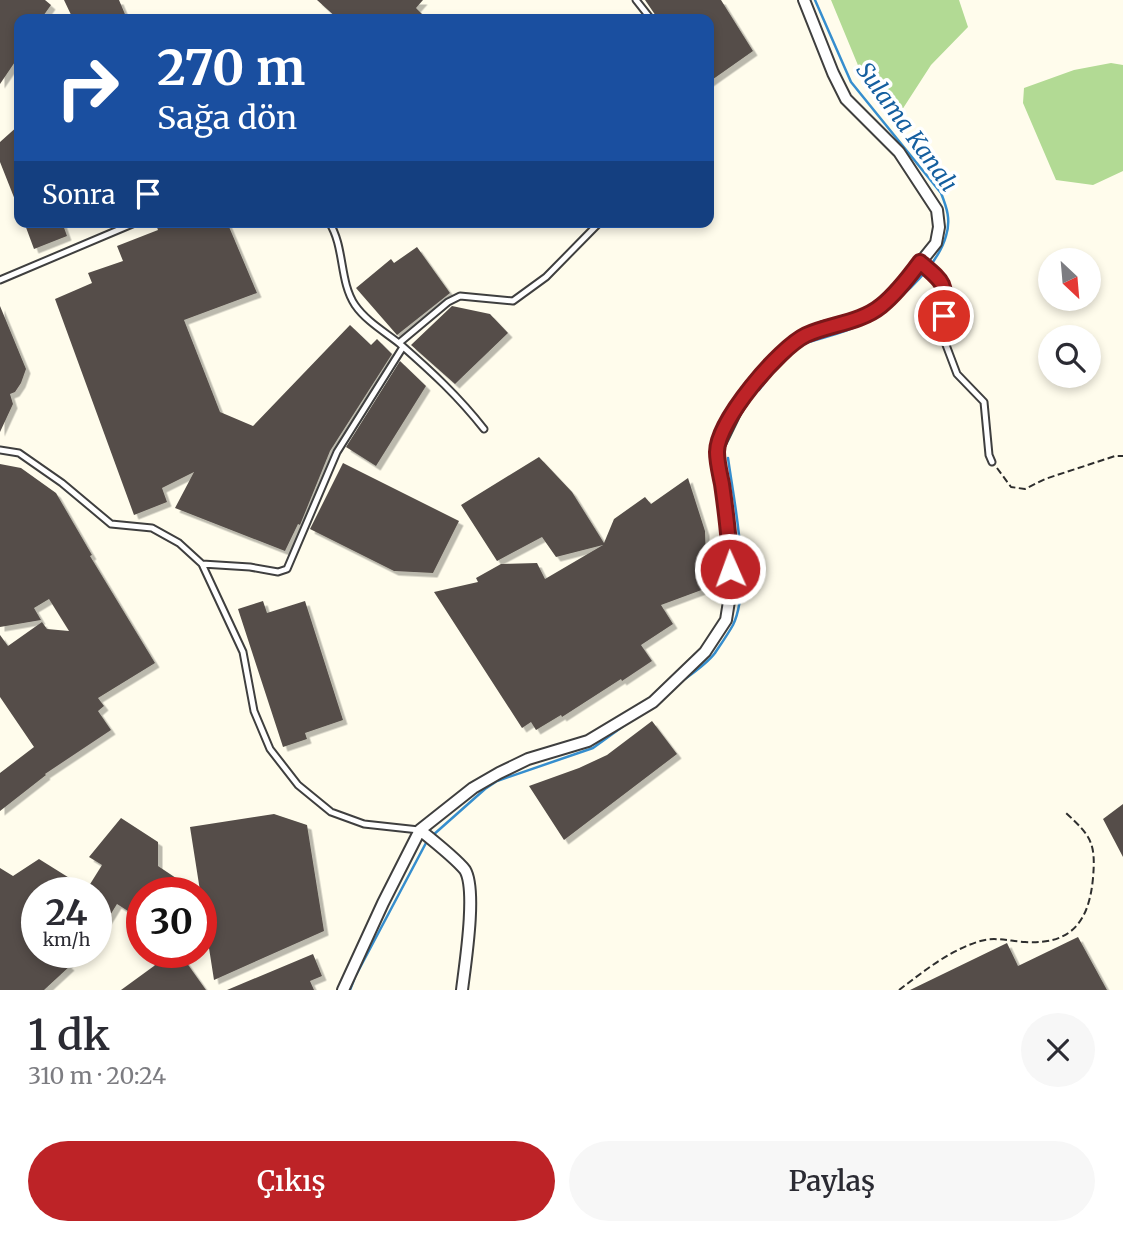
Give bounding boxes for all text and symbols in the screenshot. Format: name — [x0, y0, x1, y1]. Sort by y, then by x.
text: 270 m — [157, 37, 305, 98]
icon: right — [42, 42, 133, 133]
water label: Sulama Kanalı — [851, 56, 964, 197]
text: Sağa dön — [157, 98, 297, 138]
icon: arrive — [129, 175, 167, 213]
text: Sonra — [42, 178, 115, 211]
north arrow — [1038, 248, 1101, 312]
map controls — [1038, 248, 1101, 388]
pin — [914, 286, 974, 346]
icon: arrive — [925, 297, 963, 335]
button: search — [1038, 325, 1101, 388]
position arrow — [693, 532, 767, 606]
speed limit sign: 30 — [126, 877, 217, 968]
text: 24 — [45, 891, 88, 935]
text: km/h — [43, 928, 90, 951]
text: 1 dk — [28, 1009, 109, 1061]
button: close — [1021, 1013, 1095, 1087]
text: 310 m · 20:24 — [28, 1061, 166, 1090]
button: Çıkış — [28, 1141, 555, 1221]
button: Paylaş — [569, 1141, 1095, 1221]

